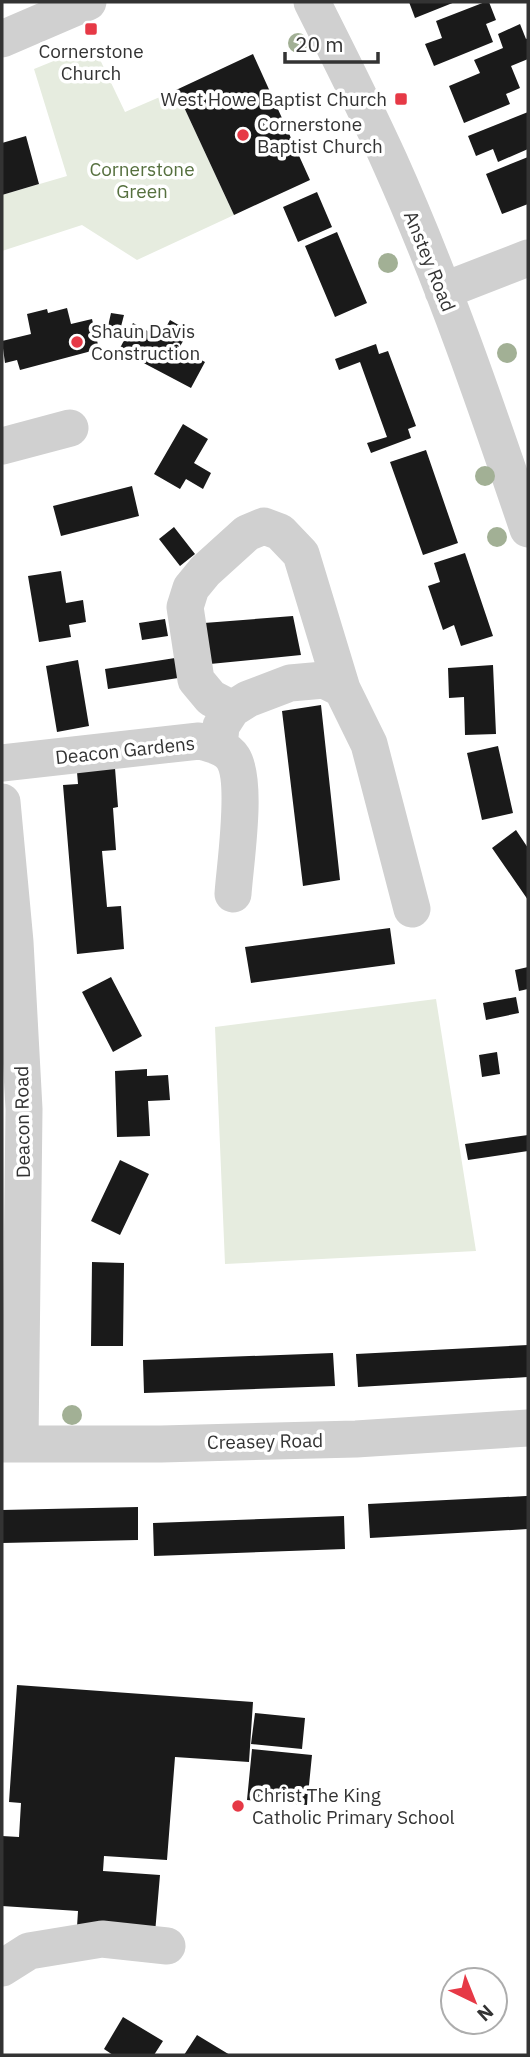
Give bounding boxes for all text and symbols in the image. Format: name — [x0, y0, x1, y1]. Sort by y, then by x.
marker: Cornerstone Church — [83, 21, 99, 37]
scale bar — [285, 21, 378, 65]
text: 20 m — [295, 30, 344, 58]
place label: Cornerstone Church — [38, 39, 144, 85]
place label: West Howe Baptist Church — [161, 87, 387, 111]
marker: West Howe Baptist Church — [393, 91, 409, 107]
place label: Cornerstone Baptist Church — [257, 112, 383, 158]
marker: Cornerstone Baptist Church — [235, 127, 251, 143]
park label: Cornerstone Green — [89, 157, 195, 203]
street label: Anstey Road — [399, 207, 461, 315]
place label: Shaun Davis Construction — [91, 319, 200, 365]
marker: Shaun Davis Construction — [69, 334, 85, 350]
street label: Deacon Gardens — [54, 731, 196, 769]
street label: Deacon Road — [9, 1066, 35, 1178]
street label: Creasey Road — [207, 1428, 323, 1454]
place label: Christ The King Catholic Primary School — [252, 1783, 455, 1829]
marker: Christ The King Catholic Primary School — [230, 1798, 246, 1814]
north arrow — [439, 1966, 509, 2036]
text: N — [472, 2000, 499, 2027]

